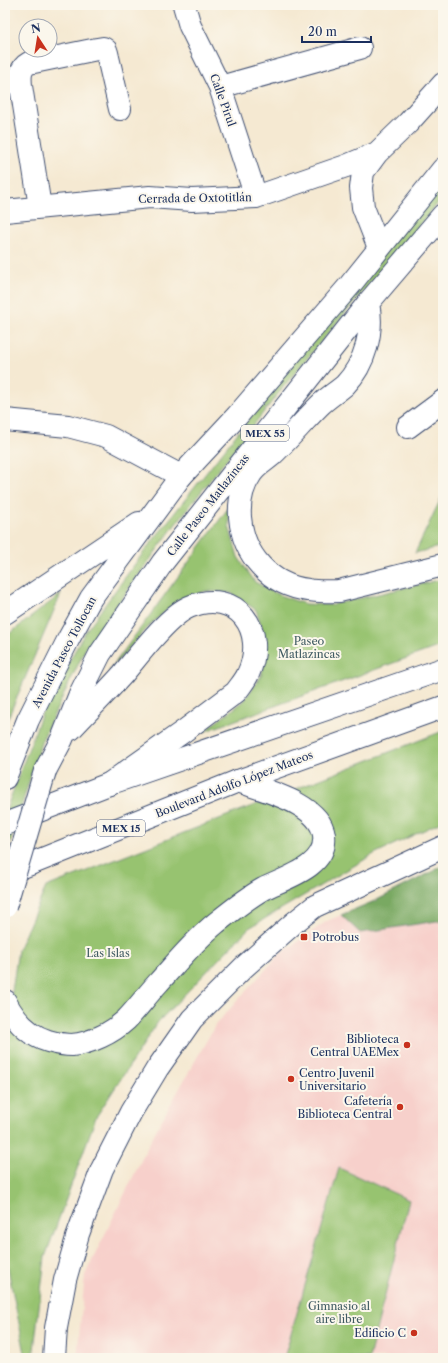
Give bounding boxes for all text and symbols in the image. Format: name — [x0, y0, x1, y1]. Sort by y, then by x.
north arrow — [18, 18, 58, 58]
scale bar — [302, 18, 371, 44]
text: N — [30, 20, 42, 36]
text: 20 m — [308, 24, 337, 39]
street label: Calle Pirul — [207, 72, 239, 129]
street label: Cerrada de Oxtotitlán — [138, 190, 252, 206]
road number: MEX 55 — [241, 425, 289, 441]
street label: Calle Paseo Matlazincas — [164, 451, 252, 559]
street label: Avenida Paseo Tollocan — [28, 594, 99, 711]
park label: Paseo Matlazincas — [278, 634, 340, 661]
street label: Boulevard Adolfo López Mateos — [153, 747, 315, 821]
road number: MEX 15 — [97, 820, 145, 836]
place label: Potrobus — [312, 930, 359, 944]
marker: Potrobus — [299, 932, 309, 942]
park label: Las Islas — [86, 946, 130, 960]
place label: Biblioteca Central UAEMex — [310, 1032, 400, 1059]
marker: Biblioteca Central UAEMex — [402, 1040, 412, 1050]
place label: Centro Juvenil Universitario — [299, 1066, 375, 1093]
marker: Centro Juvenil Universitario — [286, 1074, 296, 1084]
place label: Cafetería Biblioteca Central — [298, 1094, 393, 1121]
marker: Cafetería Biblioteca Central — [395, 1102, 405, 1112]
park label: Gimnasio al aire libre — [308, 1299, 371, 1326]
place label: Edificio C — [354, 1326, 406, 1340]
marker: Edificio C — [409, 1328, 419, 1338]

